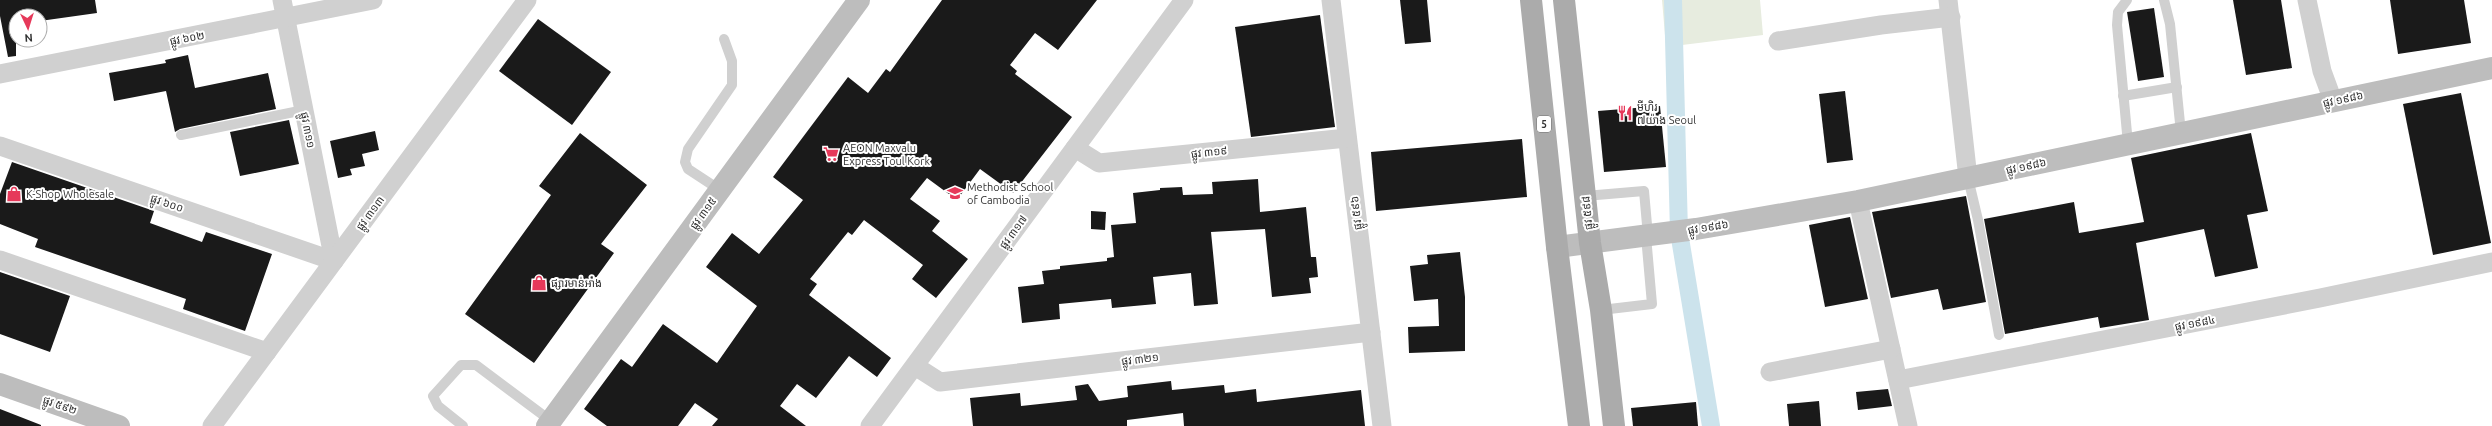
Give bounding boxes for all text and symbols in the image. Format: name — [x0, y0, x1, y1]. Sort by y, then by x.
north arrow — [8, 8, 48, 48]
street label: ផ្លូវ ៦០២ — [169, 29, 206, 51]
text: N — [24, 32, 33, 44]
street label: ផ្លូវ ១៩៨៦ — [2322, 89, 2365, 113]
place label: មីហិរ ៧យ៉ាង Seoul — [1637, 100, 1696, 126]
restaurant icon: មីហិរ ៧យ៉ាង Seoul — [1616, 104, 1634, 122]
street label: ផ្លូវ ៣១១ — [294, 111, 317, 150]
road number: 5 — [1537, 116, 1551, 132]
place label: AEON Maxvalu Express Toul Kork — [843, 142, 930, 167]
street label: ផ្លូវ ៣១៩ — [1190, 144, 1228, 164]
supermarket icon: AEON Maxvalu Express Toul Kork — [822, 145, 840, 163]
street label: ផ្លូវ ១៩៨៦ — [2005, 156, 2048, 180]
place label: Methodist School of Cambodia — [967, 181, 1053, 206]
school or university icon: Methodist School of Cambodia — [946, 184, 964, 202]
shop icon: K-Shop Wholesale — [5, 185, 23, 203]
place label: K-Shop Wholesale — [26, 188, 114, 200]
street label: ផ្លូវ ៦០០ — [148, 192, 185, 218]
street label: ផ្លូវ ៣១៣ — [354, 194, 390, 235]
street label: ផ្លូវ ៣១៥ — [687, 195, 722, 234]
street label: ផ្លូវ ៥៩៦ — [1348, 195, 1368, 231]
street label: ផ្លូវ ៥៩៨ — [1579, 195, 1599, 231]
street label: ផ្លូវ ៣១៧ — [997, 213, 1033, 253]
street label: ផ្លូវ ១៩៨៦ — [1687, 218, 1730, 240]
shop icon: ផ្សារមាន់អាំង — [530, 274, 548, 292]
place label: ផ្សារមាន់អាំង — [551, 276, 602, 290]
street label: ផ្លូវ ១៩៨៤ — [2174, 313, 2217, 337]
street label: ផ្លូវ ៣២១ — [1120, 351, 1160, 371]
street label: ផ្លូវ ៥៩២ — [40, 394, 79, 420]

